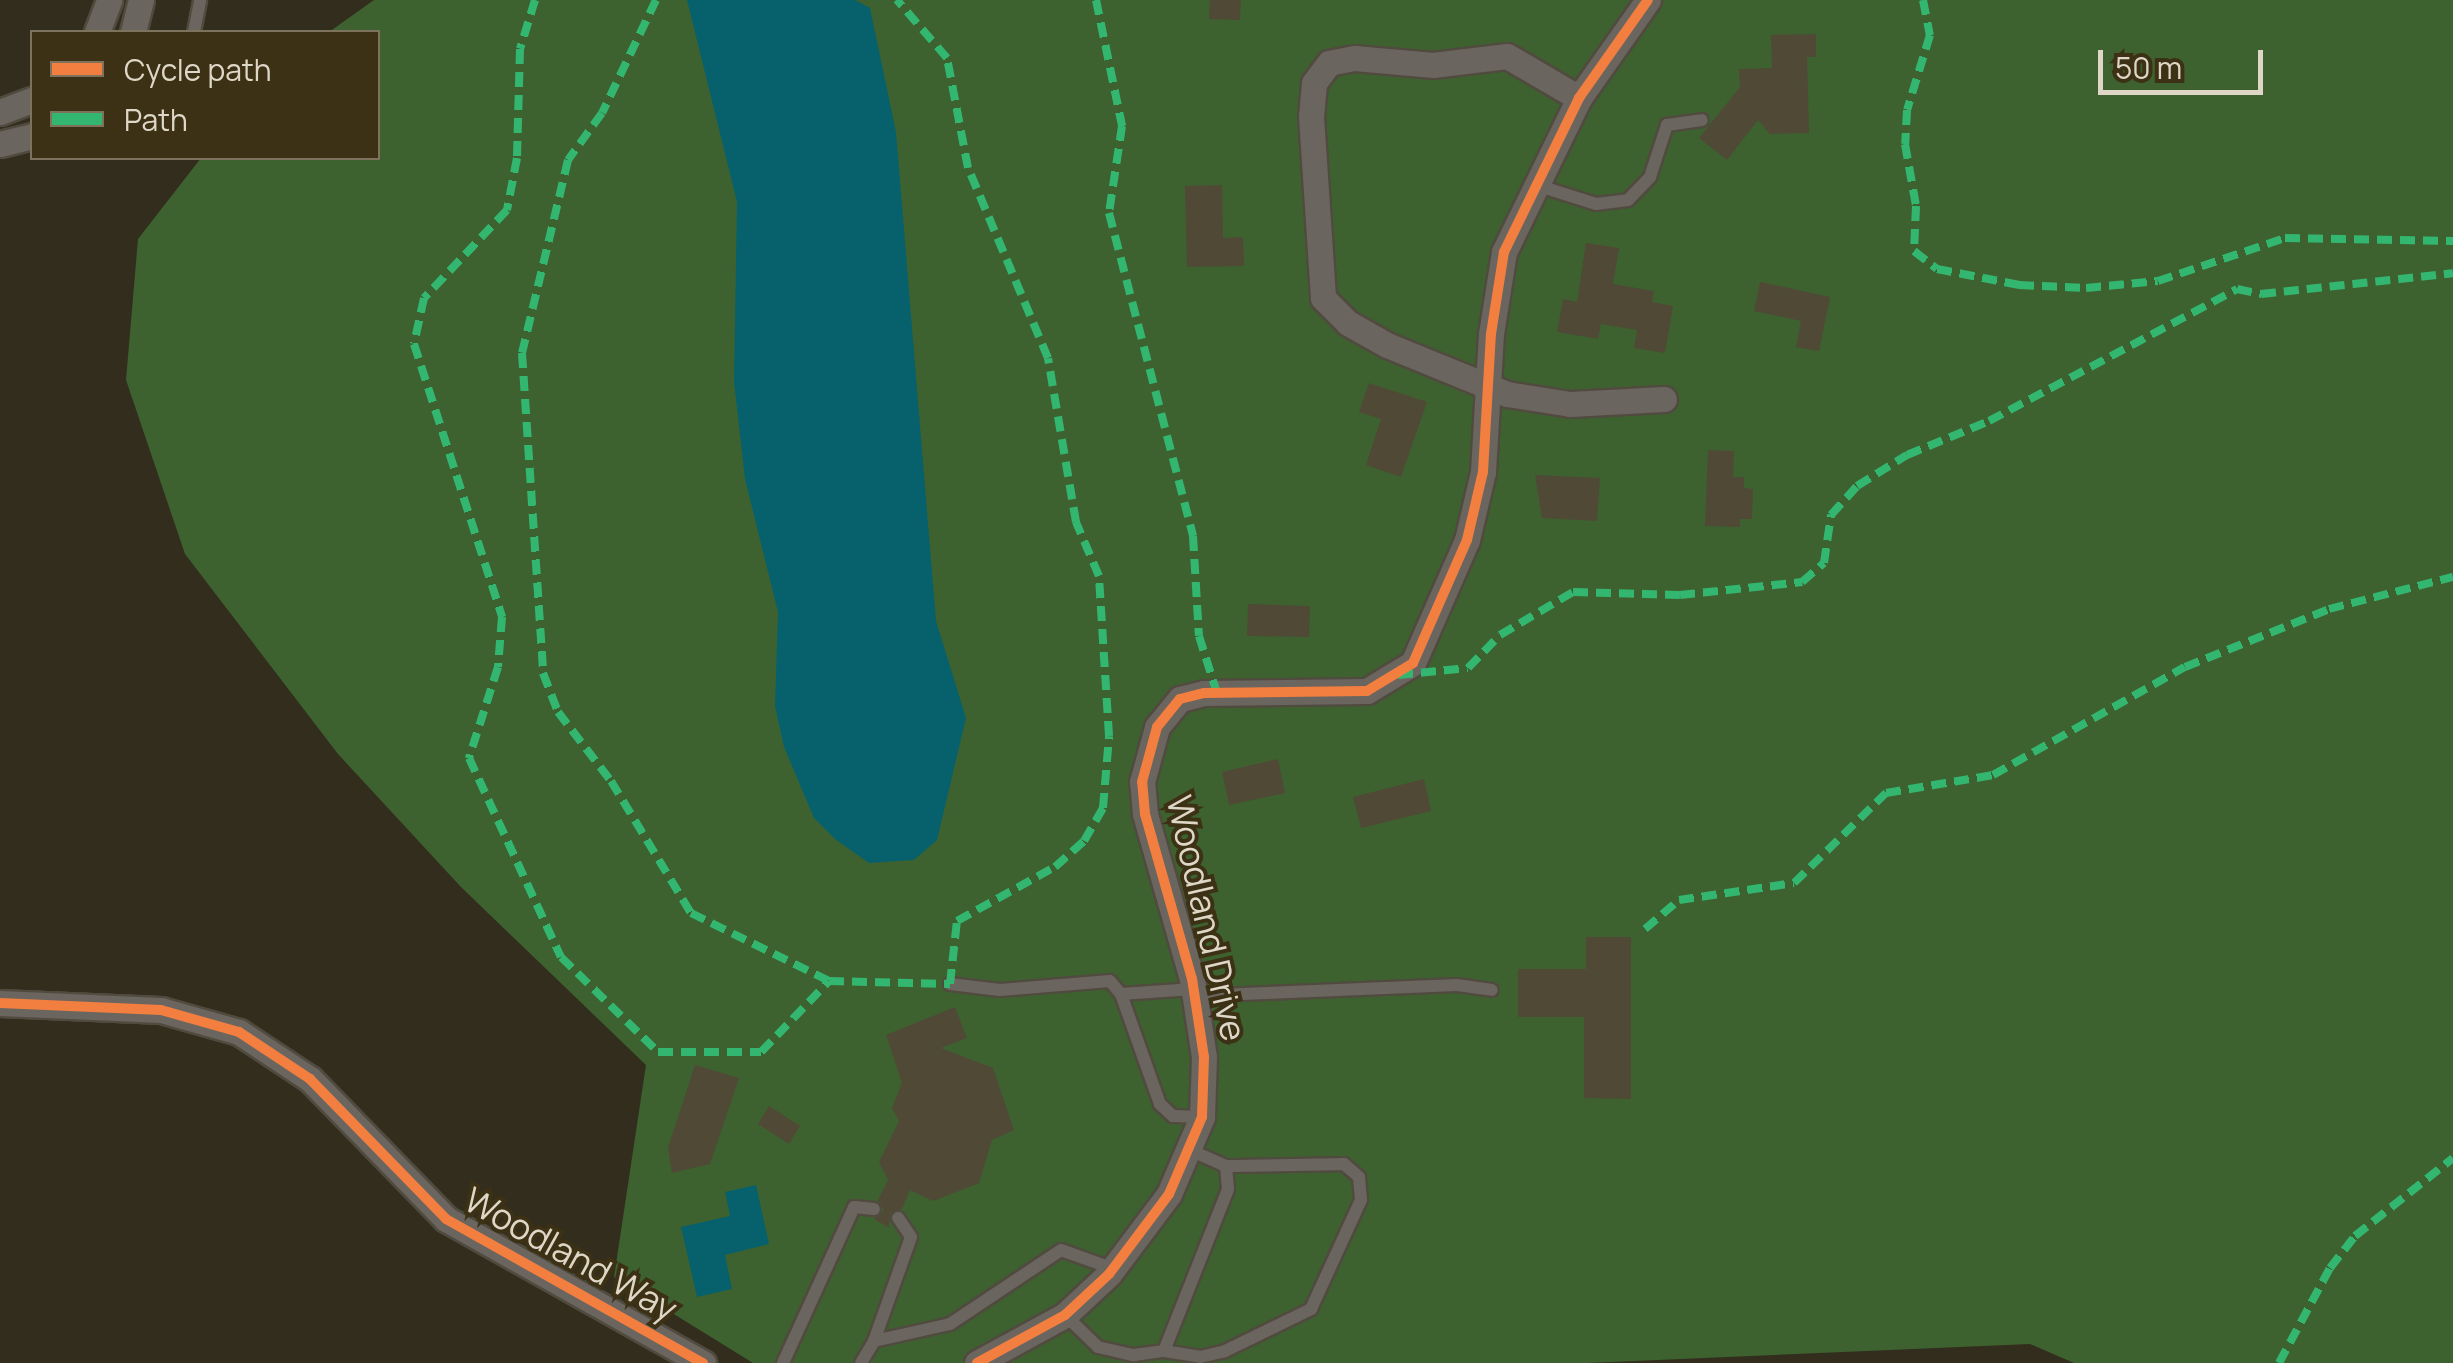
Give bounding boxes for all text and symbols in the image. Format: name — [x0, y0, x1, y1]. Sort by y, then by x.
legend — [30, 30, 380, 160]
scale bar — [2103, 30, 2268, 92]
text: 50 m — [2115, 47, 2182, 88]
text: Cycle path — [124, 49, 272, 90]
text: Path — [124, 99, 188, 140]
street label: Woodland Drive — [1158, 791, 1256, 1045]
street label: Woodland Way — [457, 1178, 685, 1330]

